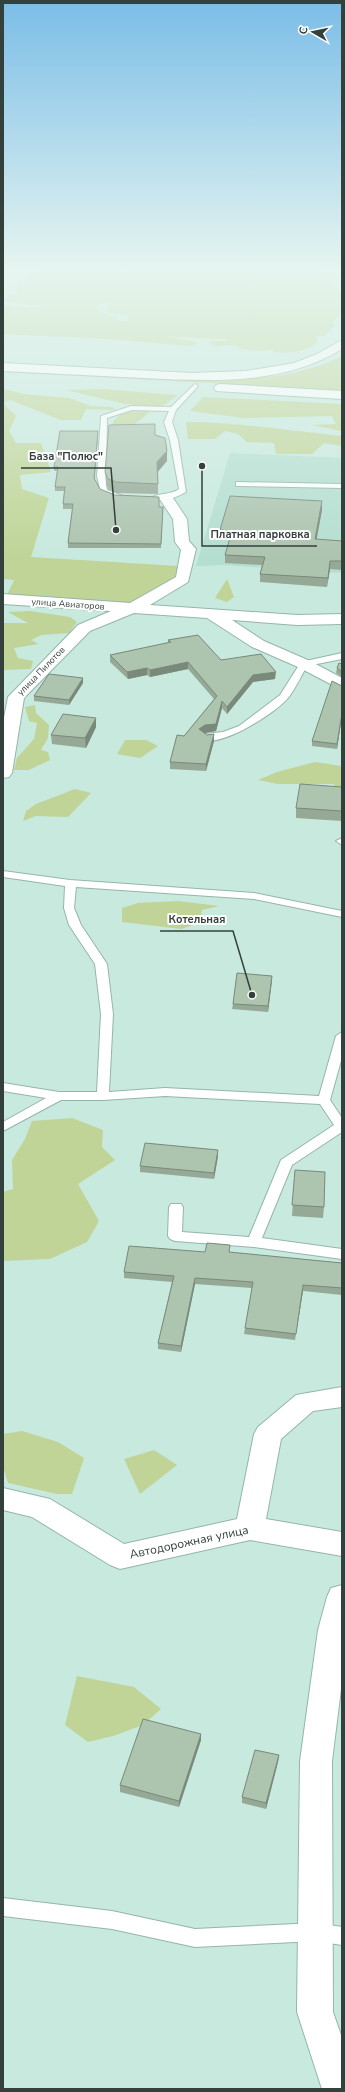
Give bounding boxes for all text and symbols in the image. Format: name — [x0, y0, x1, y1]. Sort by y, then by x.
north arrow — [293, 12, 333, 52]
text: С — [296, 25, 312, 35]
callout: База "Полюс" — [21, 445, 111, 468]
text: База "Полюс" — [29, 449, 103, 464]
callout: Платная парковка — [202, 523, 317, 546]
text: Платная парковка — [210, 527, 310, 542]
street label: улица Авиаторов — [31, 595, 105, 613]
street label: улица Пилотов — [15, 644, 68, 698]
callout: Котельная — [160, 908, 233, 931]
text: Котельная — [169, 912, 225, 927]
street label: Автодорожная улица — [128, 1522, 250, 1562]

